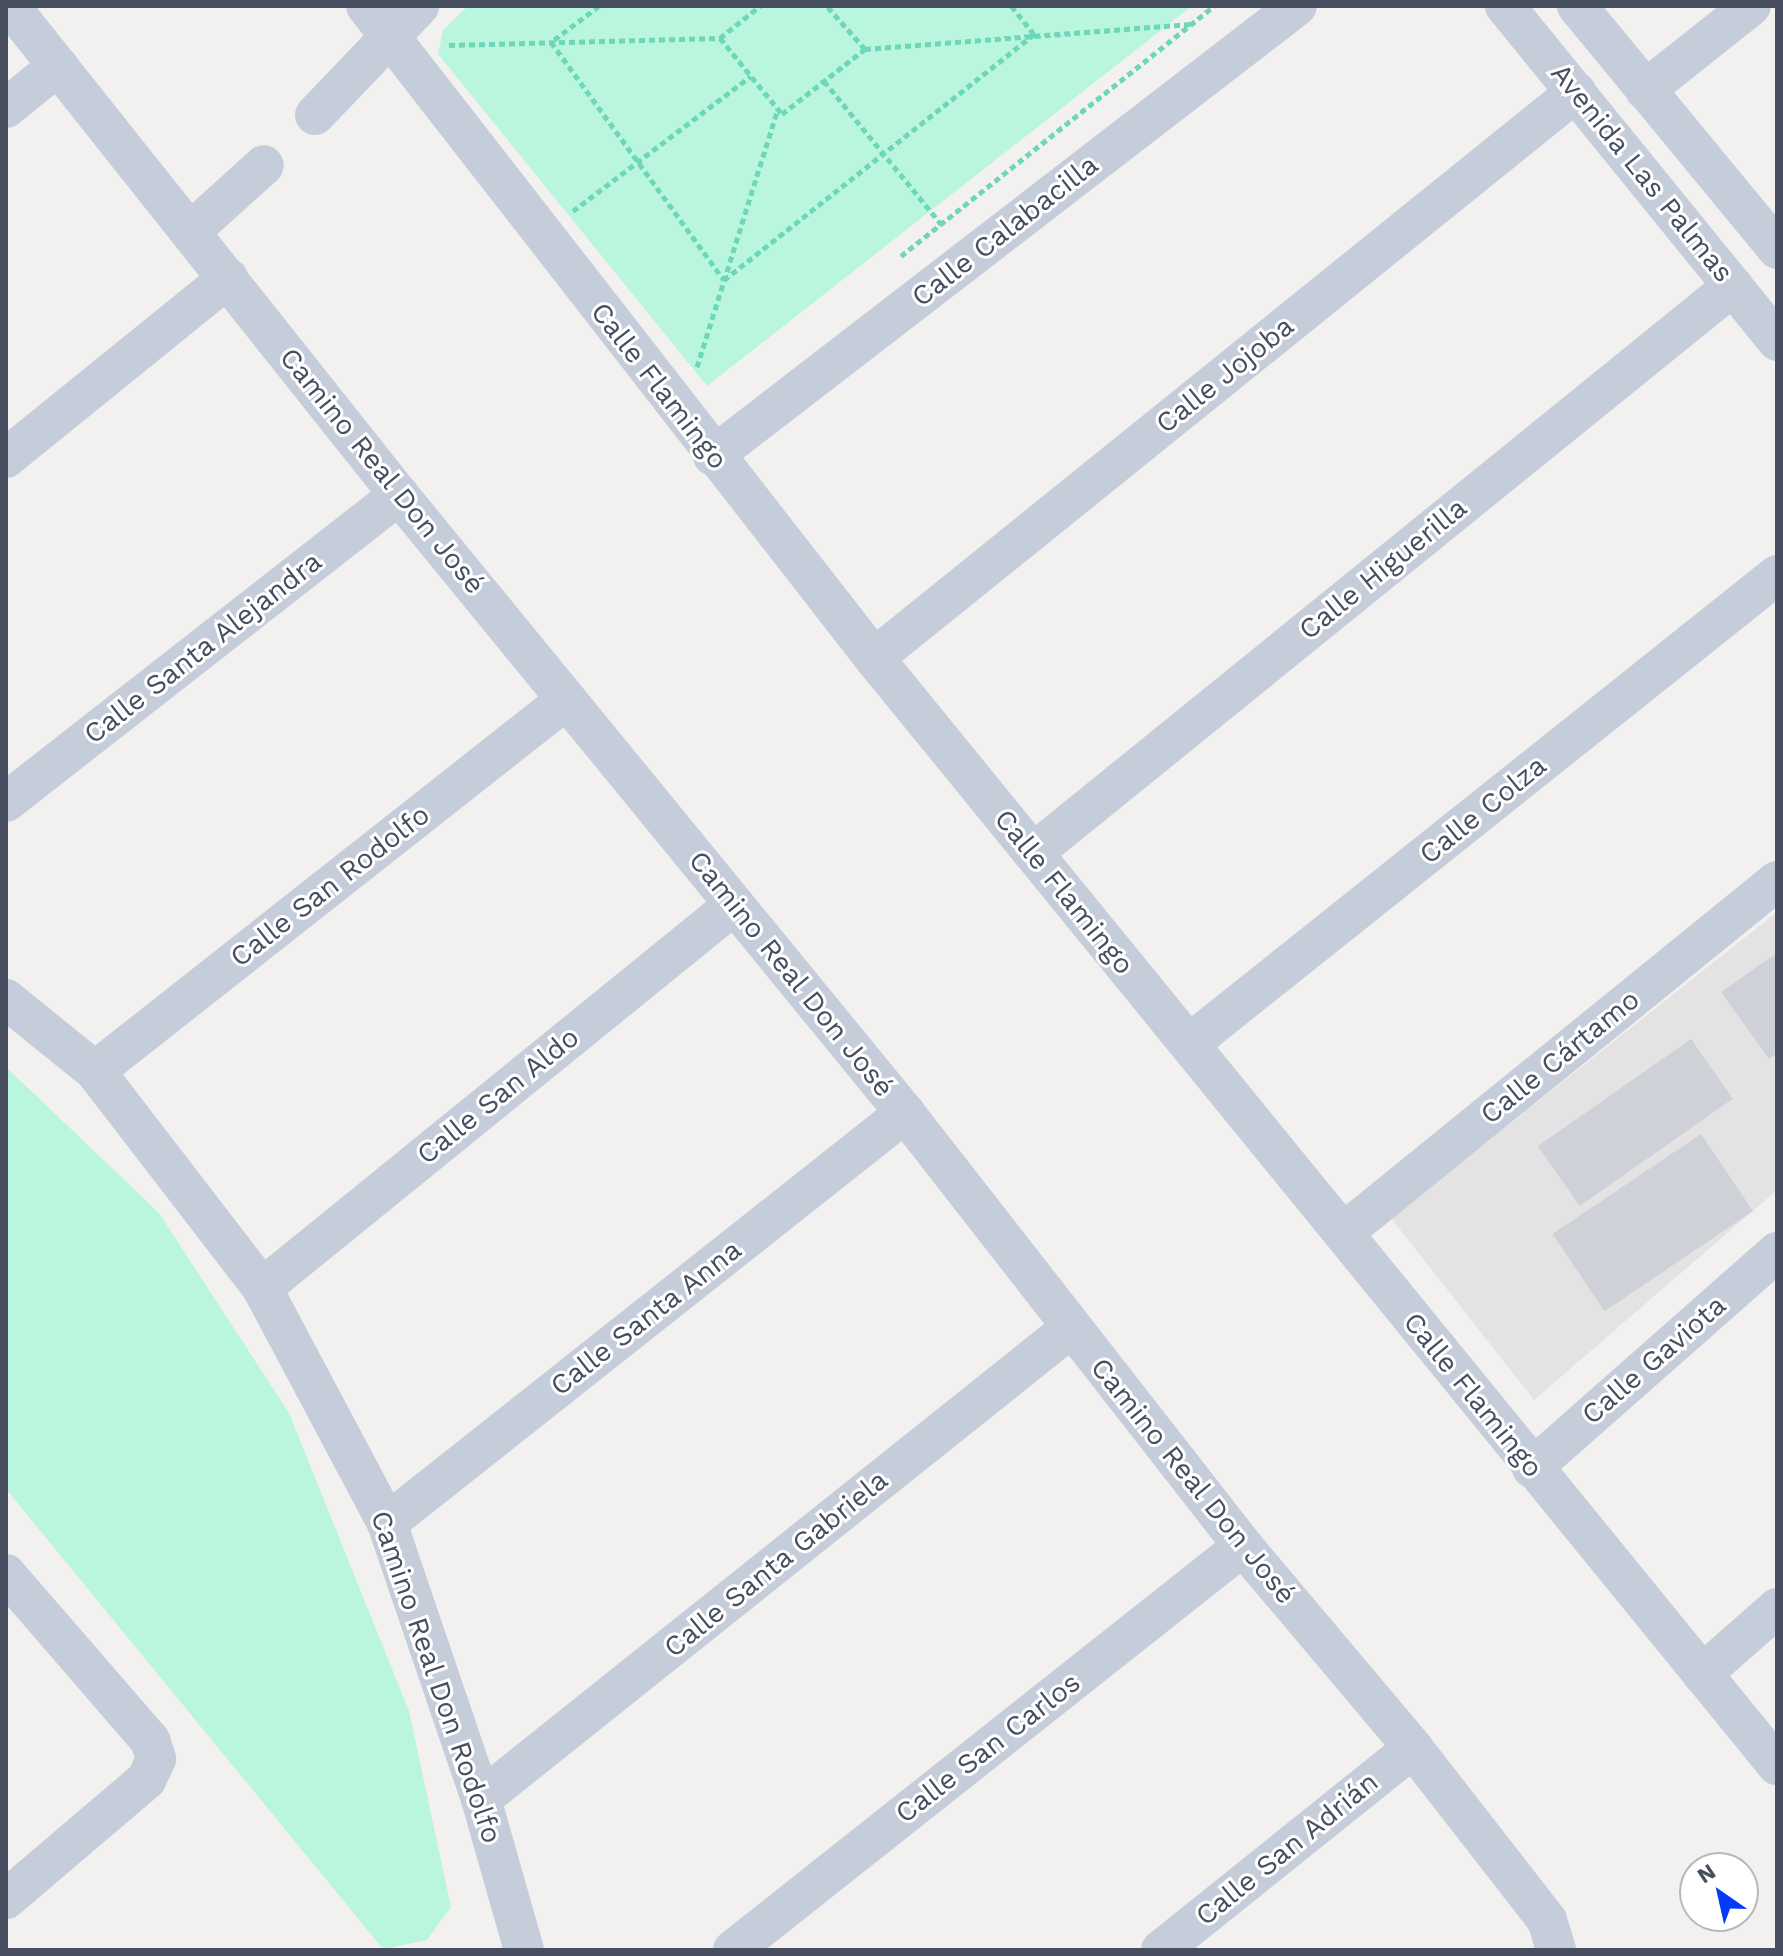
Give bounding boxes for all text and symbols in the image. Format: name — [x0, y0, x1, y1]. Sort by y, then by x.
street label: Avenida Las Palmas — [1543, 57, 1741, 289]
street label: Calle Calabacilla — [905, 148, 1105, 314]
street label: Calle Flamingo — [583, 296, 735, 476]
street label: Calle Jojoba — [1149, 309, 1301, 441]
street label: Camino Real Don José — [272, 341, 492, 601]
street label: Calle Higuerilla — [1292, 491, 1474, 647]
street label: Calle Santa Alejandra — [77, 544, 329, 752]
street label: Calle Colza — [1413, 749, 1553, 871]
street label: Calle San Rodolfo — [224, 798, 436, 974]
street label: Calle Flamingo — [987, 803, 1141, 981]
street label: Camino Real Don José — [681, 844, 901, 1104]
street label: Calle Cártamo — [1474, 983, 1646, 1131]
street label: Calle San Aldo — [410, 1020, 586, 1172]
street label: Calle Santa Anna — [543, 1233, 749, 1403]
street label: Calle Gaviota — [1575, 1288, 1733, 1432]
street label: Calle Flamingo — [1396, 1306, 1550, 1484]
street label: Camino Real Don José — [1083, 1351, 1303, 1611]
street label: Calle Santa Gabriela — [657, 1463, 895, 1665]
street label: Camino Real Don Rodolfo — [363, 1506, 509, 1848]
street label: Calle San Carlos — [889, 1666, 1087, 1830]
street label: Calle San Adrián — [1189, 1765, 1385, 1933]
north arrow — [1679, 1852, 1759, 1932]
text: N — [1693, 1858, 1720, 1888]

